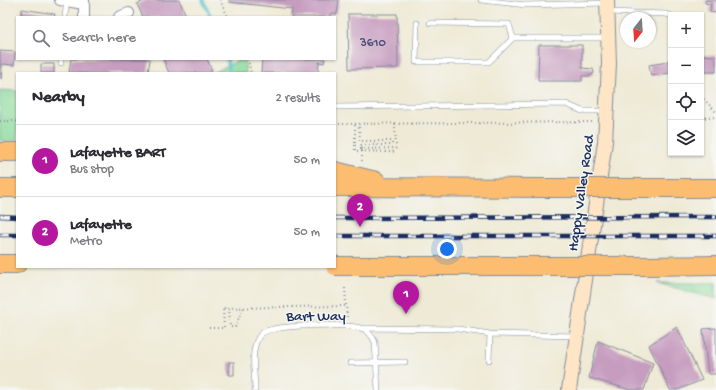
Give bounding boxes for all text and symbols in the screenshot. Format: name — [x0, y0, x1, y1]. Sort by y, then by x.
north arrow — [620, 12, 656, 48]
map controls — [668, 12, 704, 156]
button: + — [668, 12, 704, 48]
search box — [16, 16, 336, 60]
icon: search — [30, 27, 52, 49]
text: Search here — [62, 29, 136, 47]
house number: 3610 — [359, 36, 387, 51]
button: − — [668, 48, 704, 84]
button: locate — [668, 84, 704, 120]
text: Nearby — [32, 88, 85, 108]
text: 2 results — [275, 91, 320, 106]
button: layers — [668, 120, 704, 156]
street label: Happy Valley Road — [565, 133, 599, 253]
text: Lafayette BART — [70, 144, 166, 162]
text: 1 — [42, 153, 48, 168]
text: 50 m — [293, 153, 320, 168]
text: Bus stop — [70, 162, 114, 177]
pin: 2 — [347, 194, 373, 227]
text: Lafayette — [70, 216, 132, 234]
text: 2 — [42, 225, 48, 240]
text: 50 m — [293, 225, 320, 240]
text: Metro — [70, 234, 102, 249]
your location — [437, 239, 457, 259]
pin: 1 — [393, 281, 419, 314]
street label: Bart Way — [285, 308, 346, 326]

